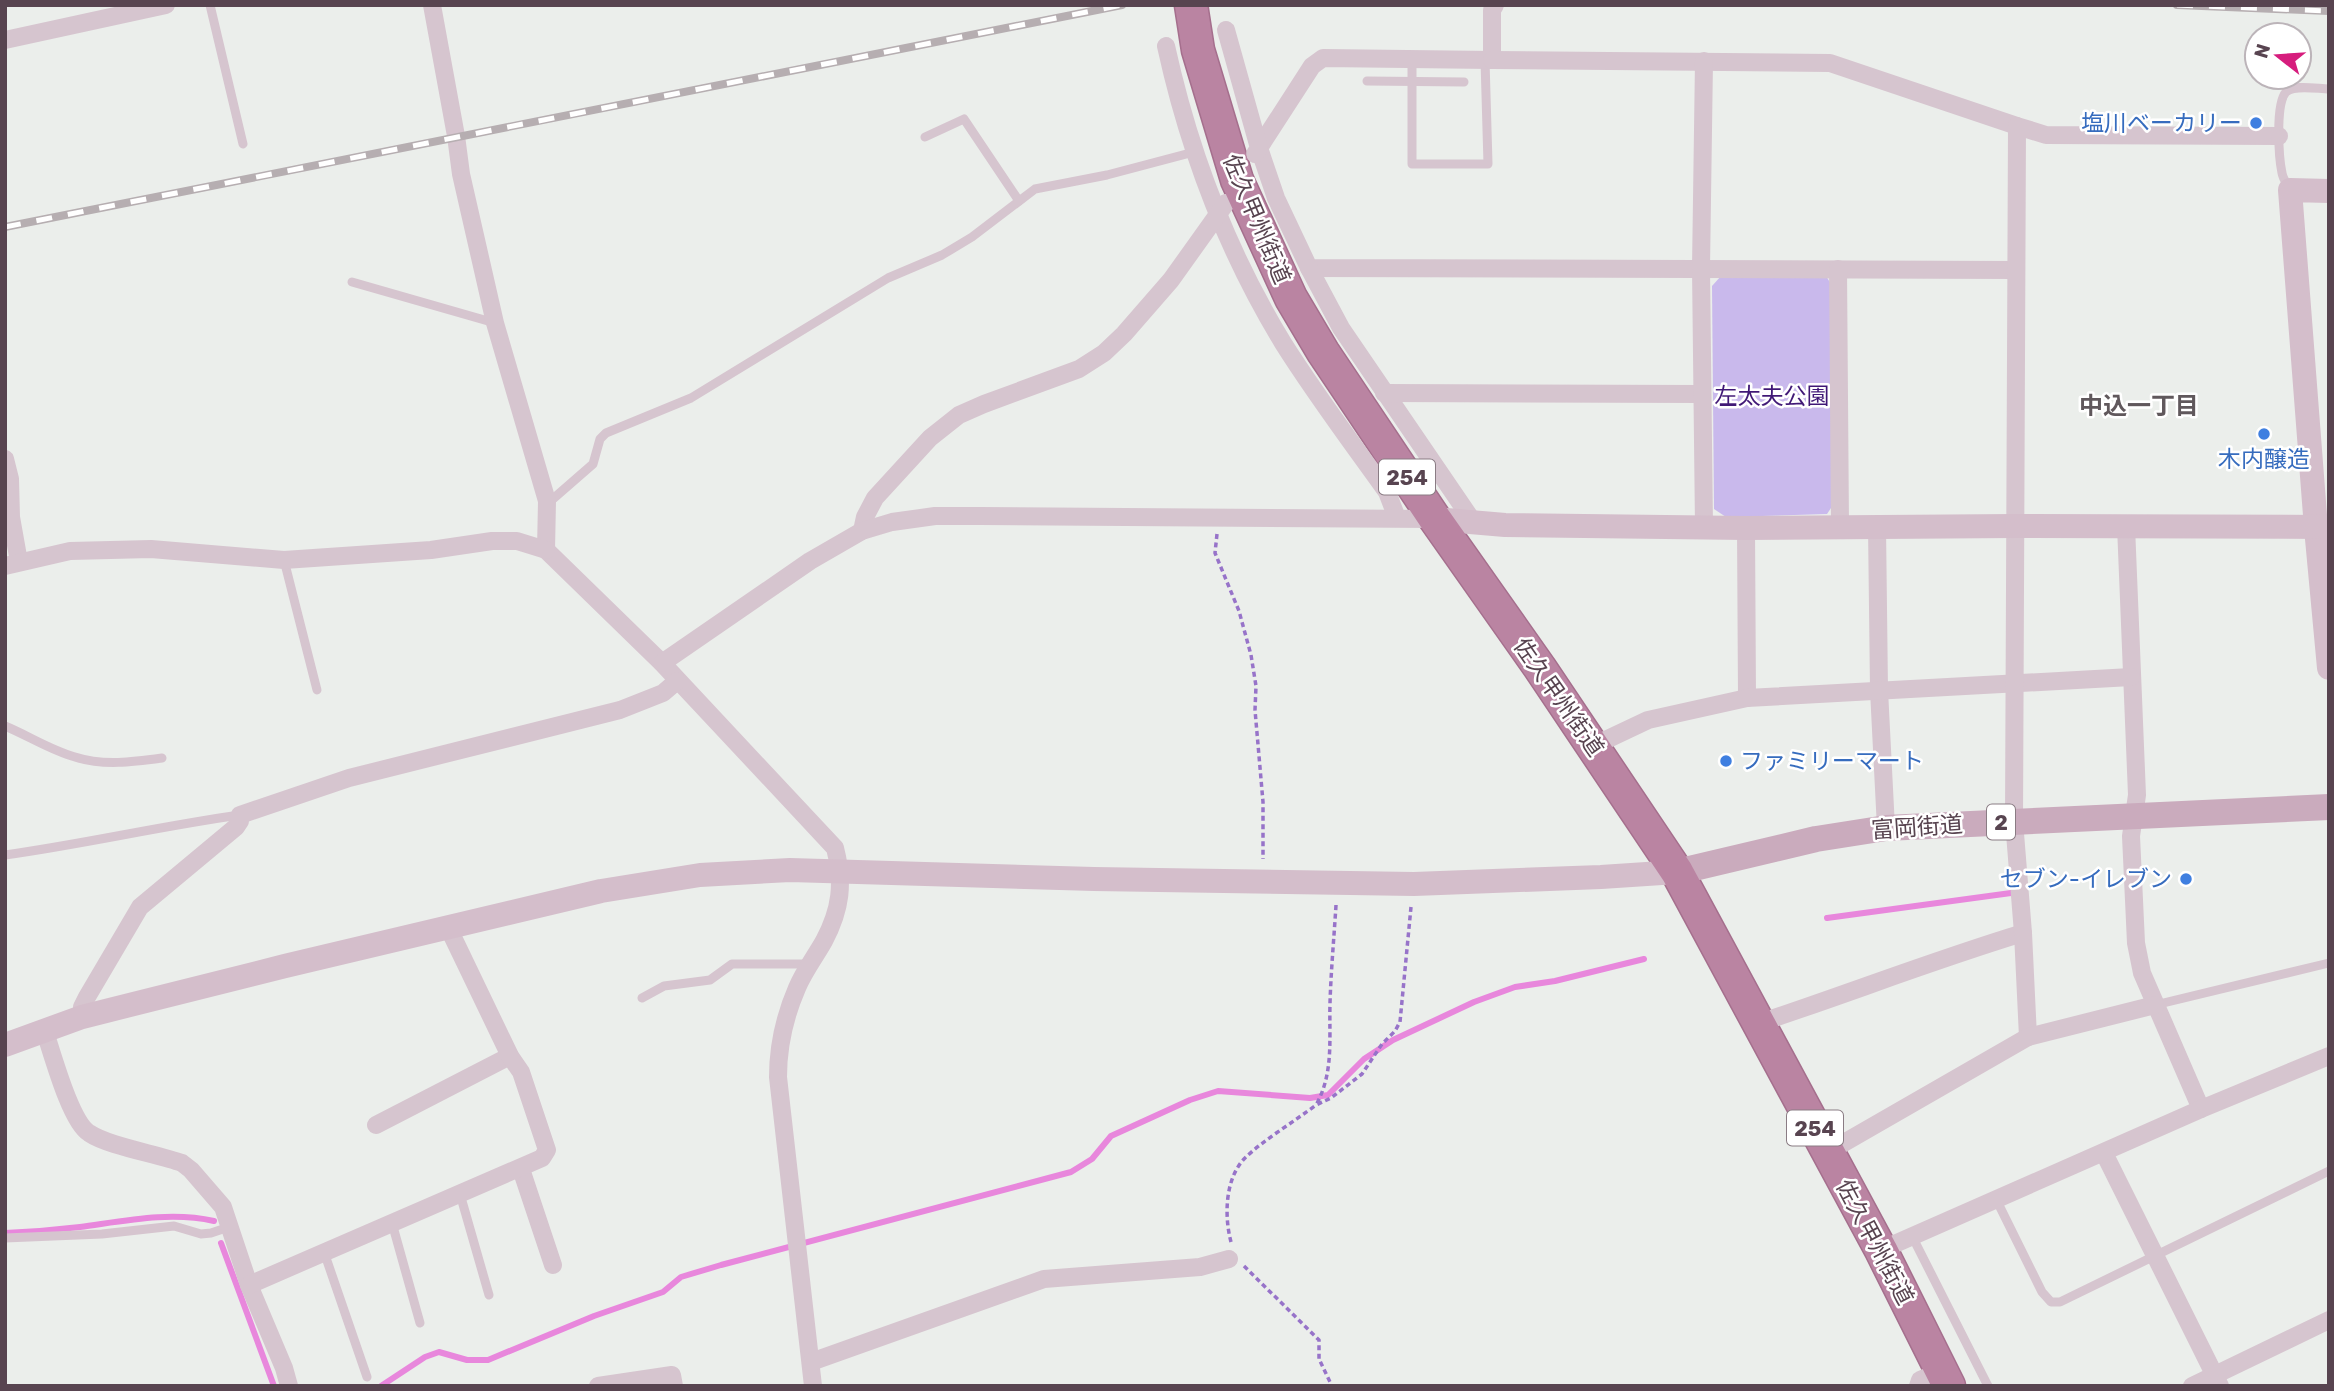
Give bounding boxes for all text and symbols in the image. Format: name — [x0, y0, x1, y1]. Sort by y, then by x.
north arrow — [2243, 21, 2313, 91]
text: N — [2249, 41, 2275, 61]
place label: 塩川ベーカリー — [2081, 109, 2242, 137]
marker: 塩川ベーカリー — [2248, 115, 2264, 131]
street label: 佐久甲州街道 — [1217, 150, 1297, 288]
park label: 左太夫公園 — [1715, 382, 1830, 410]
district label: 中込一丁目 — [2079, 392, 2199, 420]
marker: 木内醸造 — [2256, 426, 2272, 442]
place label: 木内醸造 — [2218, 445, 2310, 473]
road number: 254 — [1379, 460, 1435, 494]
street label: 佐久甲州街道 — [1508, 632, 1610, 762]
place label: ファミリーマート — [1740, 747, 1924, 775]
marker: ファミリーマート — [1718, 753, 1734, 769]
road number: 2 — [1987, 804, 2015, 840]
street label: 富岡街道 — [1870, 810, 1964, 844]
place label: セブン-イレブン — [2000, 865, 2172, 893]
marker: セブン-イレブン — [2178, 871, 2194, 887]
road number: 254 — [1787, 1110, 1843, 1146]
street label: 佐久甲州街道 — [1830, 1175, 1920, 1309]

